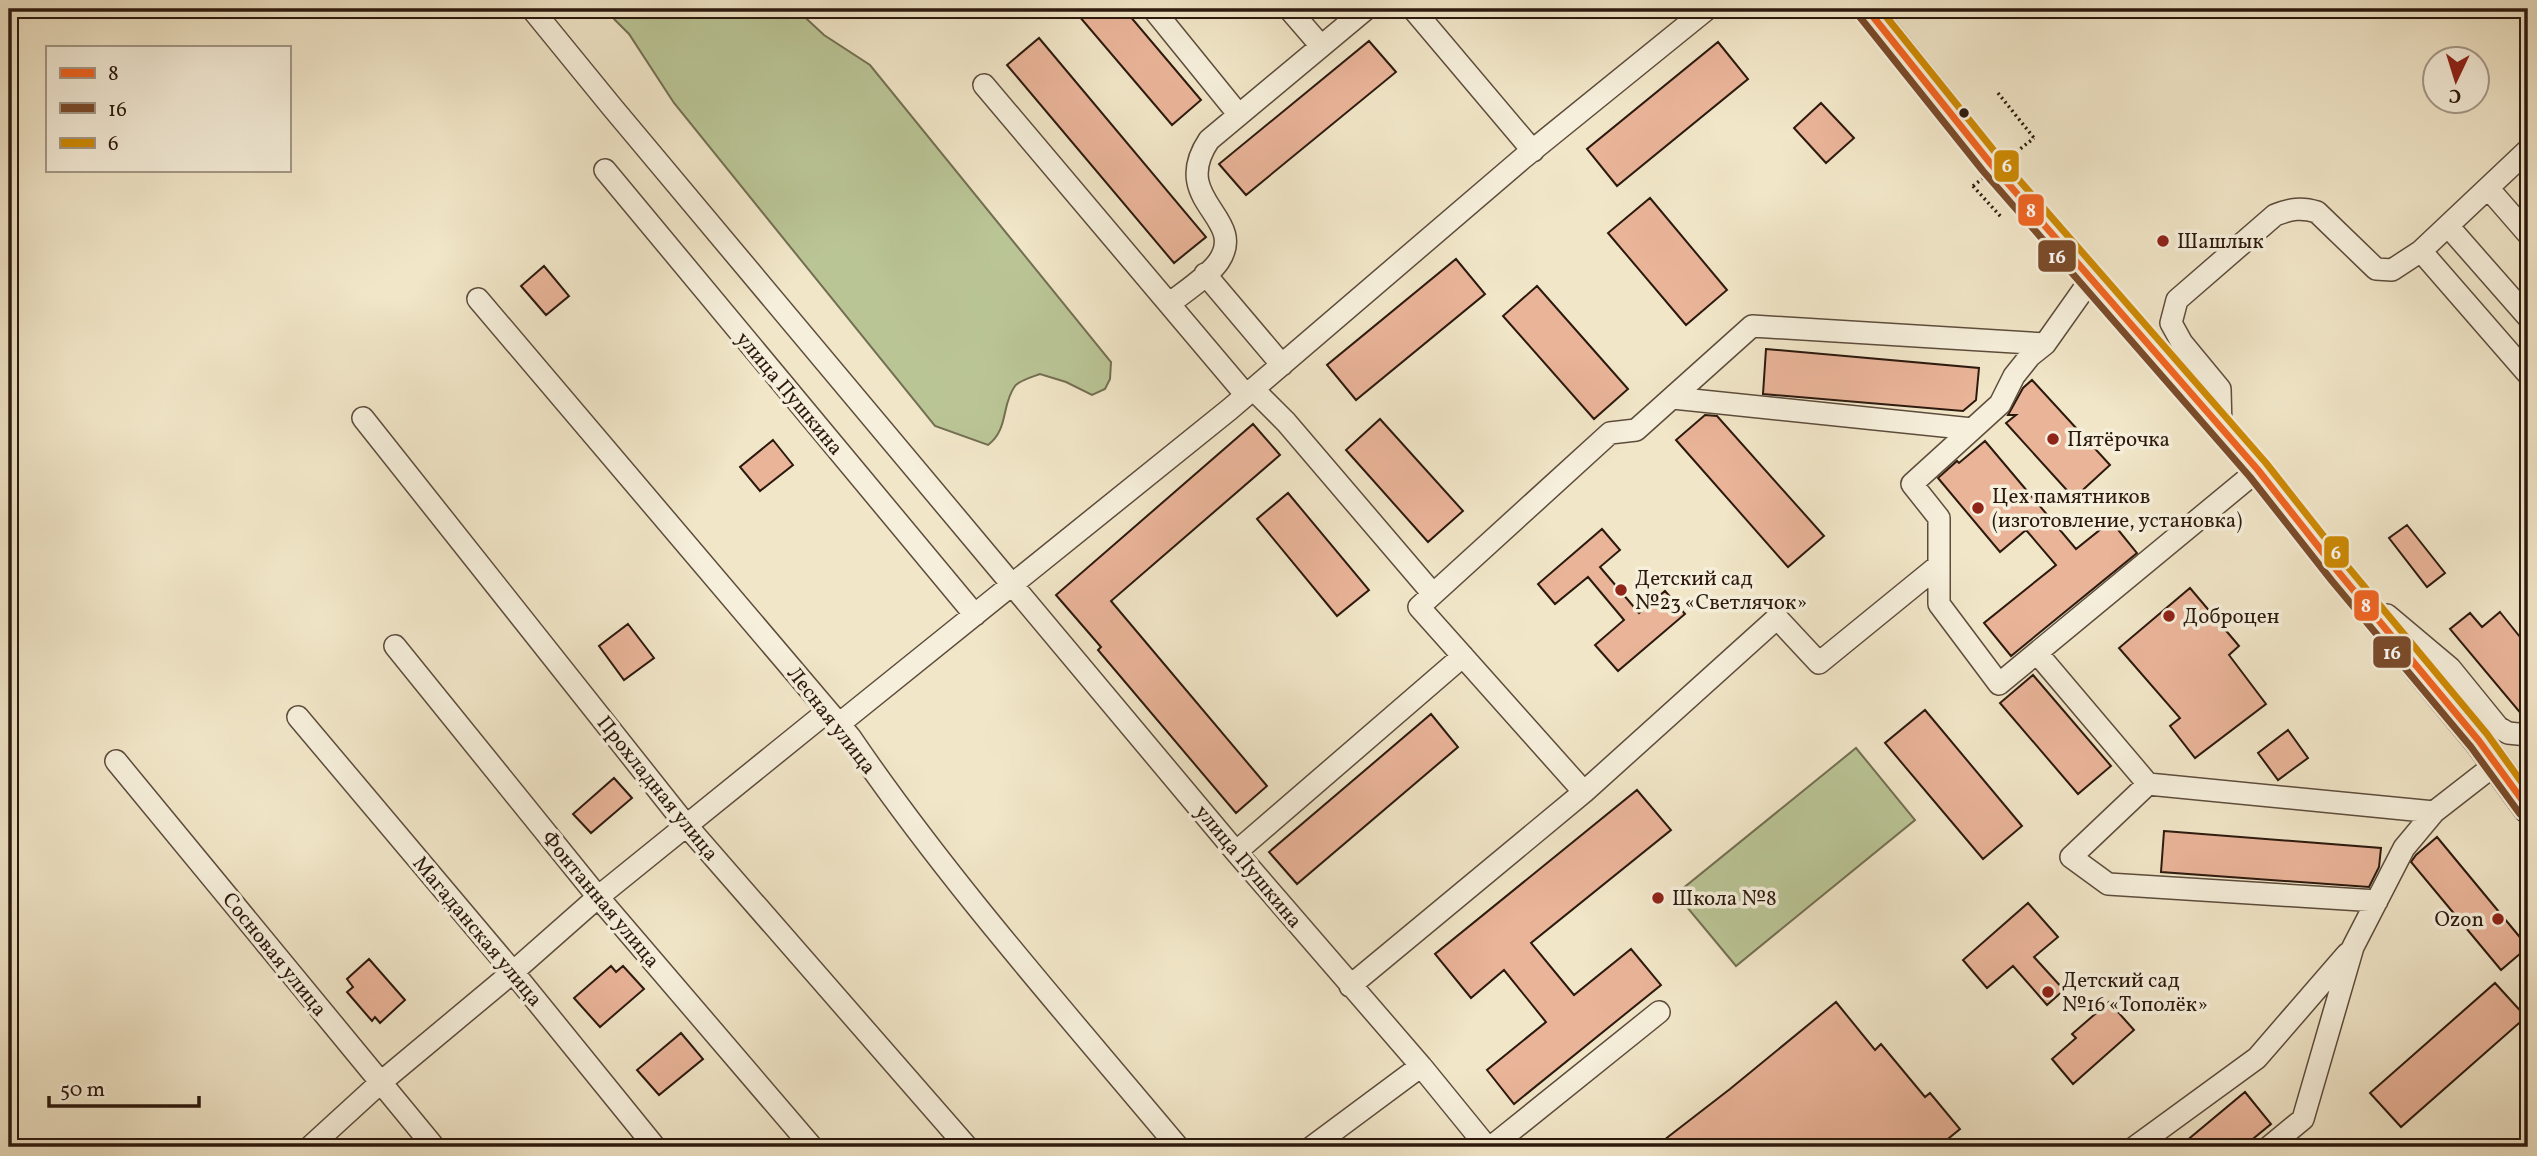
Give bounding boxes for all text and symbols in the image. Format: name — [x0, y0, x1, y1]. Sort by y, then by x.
legend — [46, 46, 290, 172]
north arrow — [2422, 46, 2492, 116]
text: 8 — [108, 60, 119, 89]
text: С — [2448, 82, 2462, 108]
text: 16 — [108, 96, 127, 125]
unlabelled marker — [1957, 106, 1971, 120]
text: 6 — [108, 130, 119, 159]
line badge: 6 — [1993, 149, 2020, 183]
text: 6 — [2002, 154, 2012, 180]
line badge: 8 — [2017, 193, 2045, 227]
text: 8 — [2026, 199, 2036, 225]
place label: Шашлык — [2177, 228, 2264, 257]
marker: Шашлык — [2155, 233, 2171, 249]
line badge: 16 — [2037, 239, 2077, 273]
text: 16 — [2048, 245, 2066, 271]
street label: улица Пушкина — [728, 326, 849, 462]
place label: Пятёрочка — [2067, 426, 2170, 455]
marker: Пятёрочка — [2045, 431, 2061, 447]
place label: Цех памятников (изготовление, установка) — [1992, 483, 2242, 536]
marker: Цех памятников (изготовление, установка) — [1970, 500, 1986, 516]
line badge: 6 — [2323, 535, 2350, 569]
text: 6 — [2331, 541, 2341, 567]
place label: Детский сад №23 «Светлячок» — [1635, 565, 1807, 618]
marker: Детский сад №23 «Светлячок» — [1613, 582, 1629, 598]
line badge: 8 — [2353, 589, 2380, 622]
text: 8 — [2361, 594, 2371, 620]
place label: Доброцен — [2183, 603, 2280, 632]
marker: Доброцен — [2161, 608, 2177, 624]
line badge: 16 — [2372, 635, 2412, 669]
text: 16 — [2383, 641, 2401, 667]
street label: Лесная улица — [779, 661, 882, 781]
street label: Прохладная улица — [589, 710, 725, 868]
street label: улица Пушкина — [1187, 799, 1308, 935]
street label: Фонтанная улица — [534, 825, 666, 975]
street label: Магаданская улица — [405, 850, 549, 1014]
place label: Школа №8 — [1672, 885, 1777, 914]
street label: Сосновая улица — [215, 887, 333, 1023]
marker: Школа №8 — [1650, 890, 1666, 906]
place label: Ozon — [2434, 906, 2484, 935]
marker: Ozon — [2490, 911, 2506, 927]
place label: Детский сад №16 «Тополёк» — [2062, 967, 2208, 1020]
marker: Детский сад №16 «Тополёк» — [2040, 984, 2056, 1000]
scale bar — [49, 1065, 200, 1109]
text: 50 m — [60, 1076, 105, 1105]

